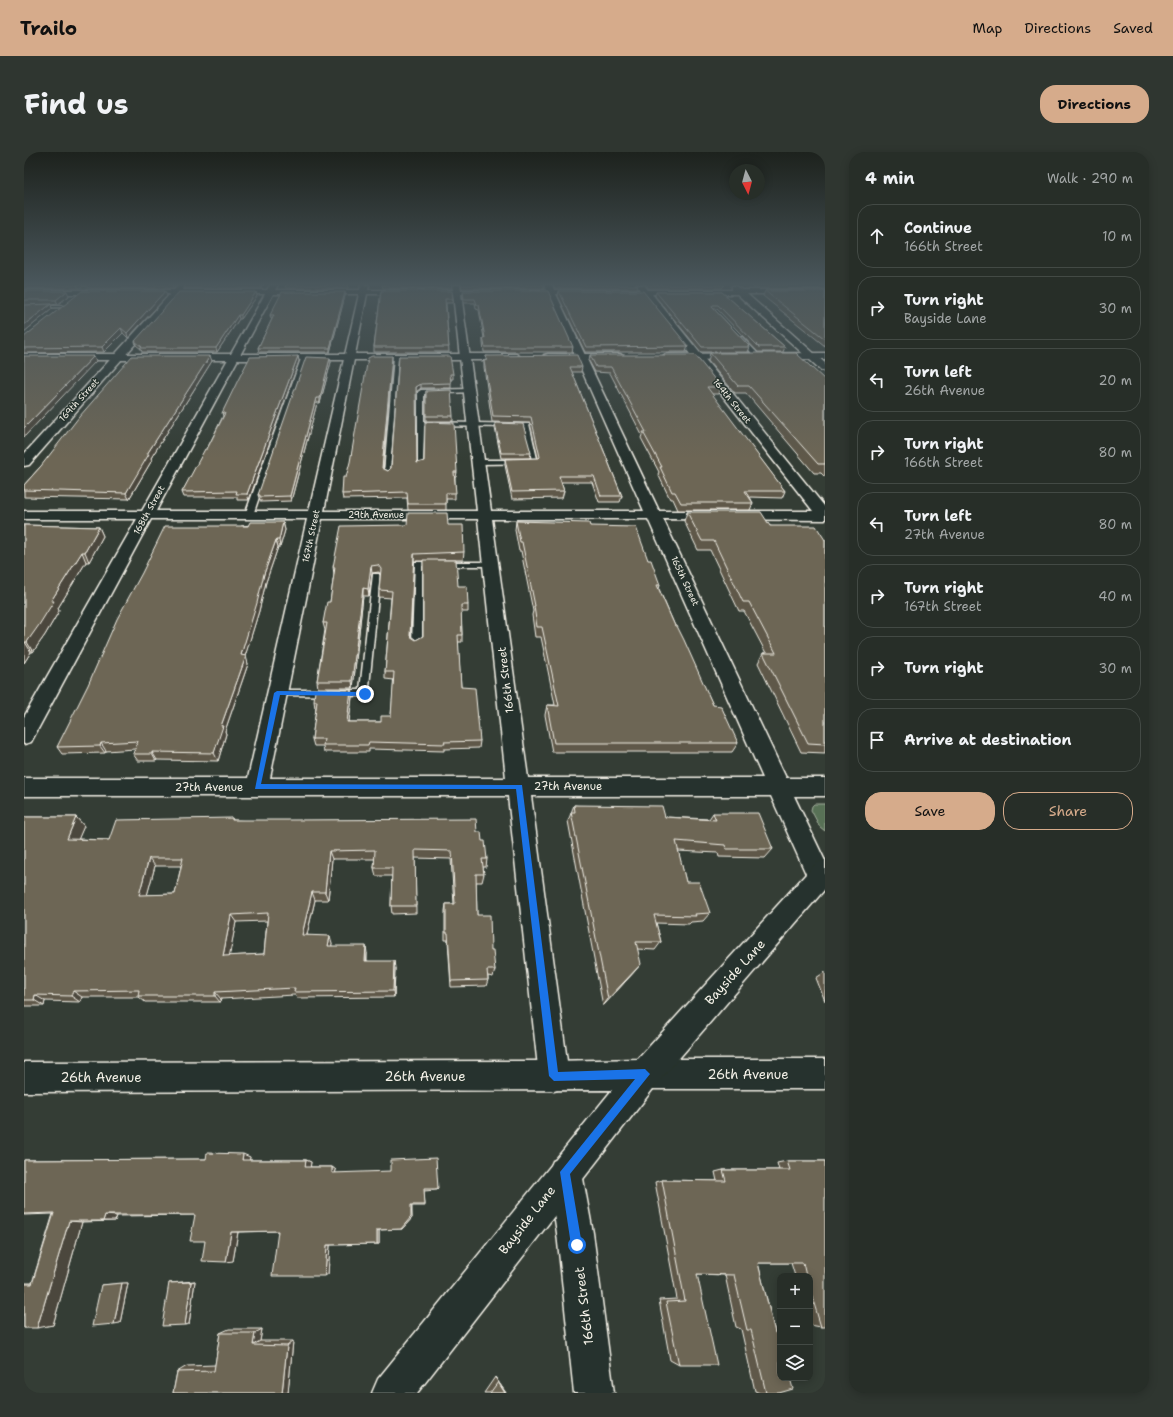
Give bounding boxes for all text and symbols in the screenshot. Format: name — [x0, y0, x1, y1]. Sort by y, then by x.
text: Trailo — [20, 16, 77, 41]
text: Map — [973, 19, 1003, 37]
text: Directions — [1025, 19, 1091, 37]
text: Saved — [1113, 19, 1153, 37]
text: Find us — [24, 85, 129, 123]
button: Directions — [1040, 85, 1149, 123]
north arrow — [729, 164, 765, 200]
text: 4 min — [865, 167, 915, 189]
text: Walk · 290 m — [1047, 170, 1133, 187]
text: Continue — [904, 218, 972, 238]
icon: ahead — [866, 225, 888, 247]
text: 10 m — [1102, 228, 1132, 245]
text: 166th Street — [904, 238, 983, 255]
text: Turn right — [904, 290, 984, 310]
icon: right — [866, 297, 888, 319]
text: 30 m — [1098, 300, 1132, 317]
text: Bayside Lane — [904, 310, 987, 327]
text: Turn left — [904, 362, 972, 382]
icon: left — [866, 369, 888, 391]
text: 20 m — [1099, 372, 1132, 389]
street label: 169th Street — [56, 376, 102, 424]
street label: 164th Street — [710, 376, 754, 426]
text: 26th Avenue — [904, 382, 985, 399]
text: Turn right — [904, 434, 984, 454]
icon: right — [866, 441, 888, 463]
text: 80 m — [1098, 444, 1132, 461]
text: 166th Street — [904, 454, 983, 471]
street label: 168th Street — [131, 483, 167, 537]
text: Turn left — [904, 506, 972, 526]
street label: 167th Street — [300, 508, 322, 564]
street label: 29th Avenue — [348, 509, 404, 521]
icon: left — [866, 513, 888, 535]
text: 80 m — [1098, 516, 1132, 533]
text: 27th Avenue — [904, 526, 985, 543]
street label: 165th Street — [668, 554, 702, 608]
text: Turn right — [904, 578, 984, 598]
icon: right — [866, 585, 888, 607]
text: 40 m — [1098, 588, 1132, 605]
text: 167th Street — [904, 598, 982, 615]
street label: 166th Street — [494, 646, 518, 714]
icon: right — [866, 657, 888, 679]
text: Turn right — [904, 658, 984, 678]
text: 30 m — [1098, 660, 1132, 677]
route end — [356, 685, 374, 703]
icon: arrive — [866, 729, 888, 751]
text: Arrive at destination — [904, 730, 1072, 750]
street label: 27th Avenue — [534, 779, 602, 794]
street label: 27th Avenue — [175, 780, 243, 795]
button: Save — [865, 792, 995, 830]
button: Share — [1003, 792, 1133, 830]
street label: Bayside Lane — [701, 936, 769, 1008]
street label: 26th Avenue — [707, 1066, 789, 1083]
street label: 26th Avenue — [384, 1068, 466, 1085]
street label: 26th Avenue — [60, 1069, 142, 1086]
street label: Bayside Lane — [495, 1182, 559, 1258]
route start — [568, 1236, 586, 1254]
street label: 166th Street — [571, 1266, 597, 1346]
map controls — [777, 1273, 813, 1381]
button: + — [777, 1273, 813, 1309]
button: − — [777, 1309, 813, 1345]
button: layers — [777, 1345, 813, 1381]

